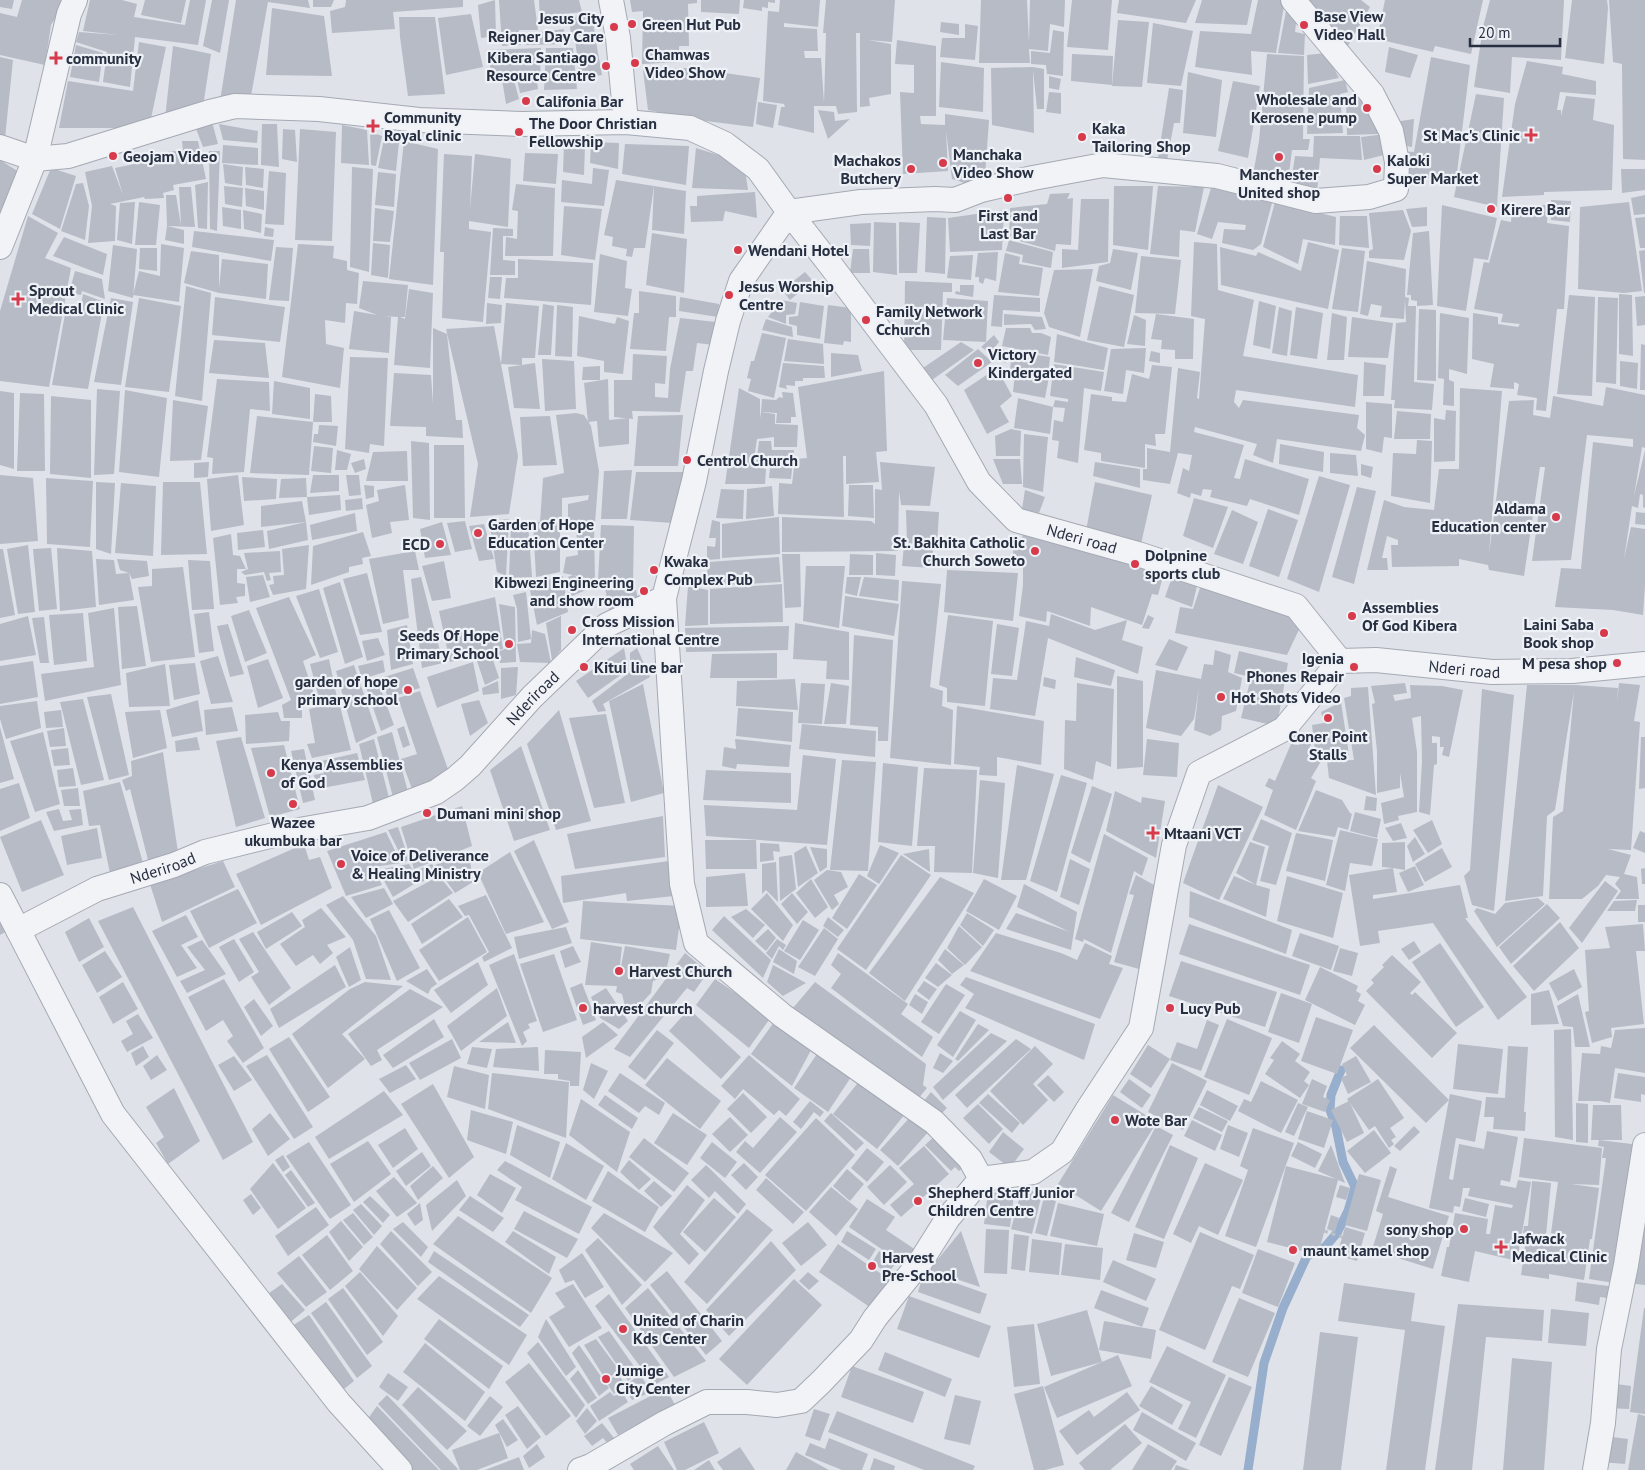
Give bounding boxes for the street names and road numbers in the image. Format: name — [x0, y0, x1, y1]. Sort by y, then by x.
street label: Nderi road — [1044, 519, 1119, 558]
street label: Nderi road — [1427, 655, 1500, 682]
street label: Nderiroad — [502, 667, 563, 729]
street label: Nderiroad — [128, 847, 198, 888]

